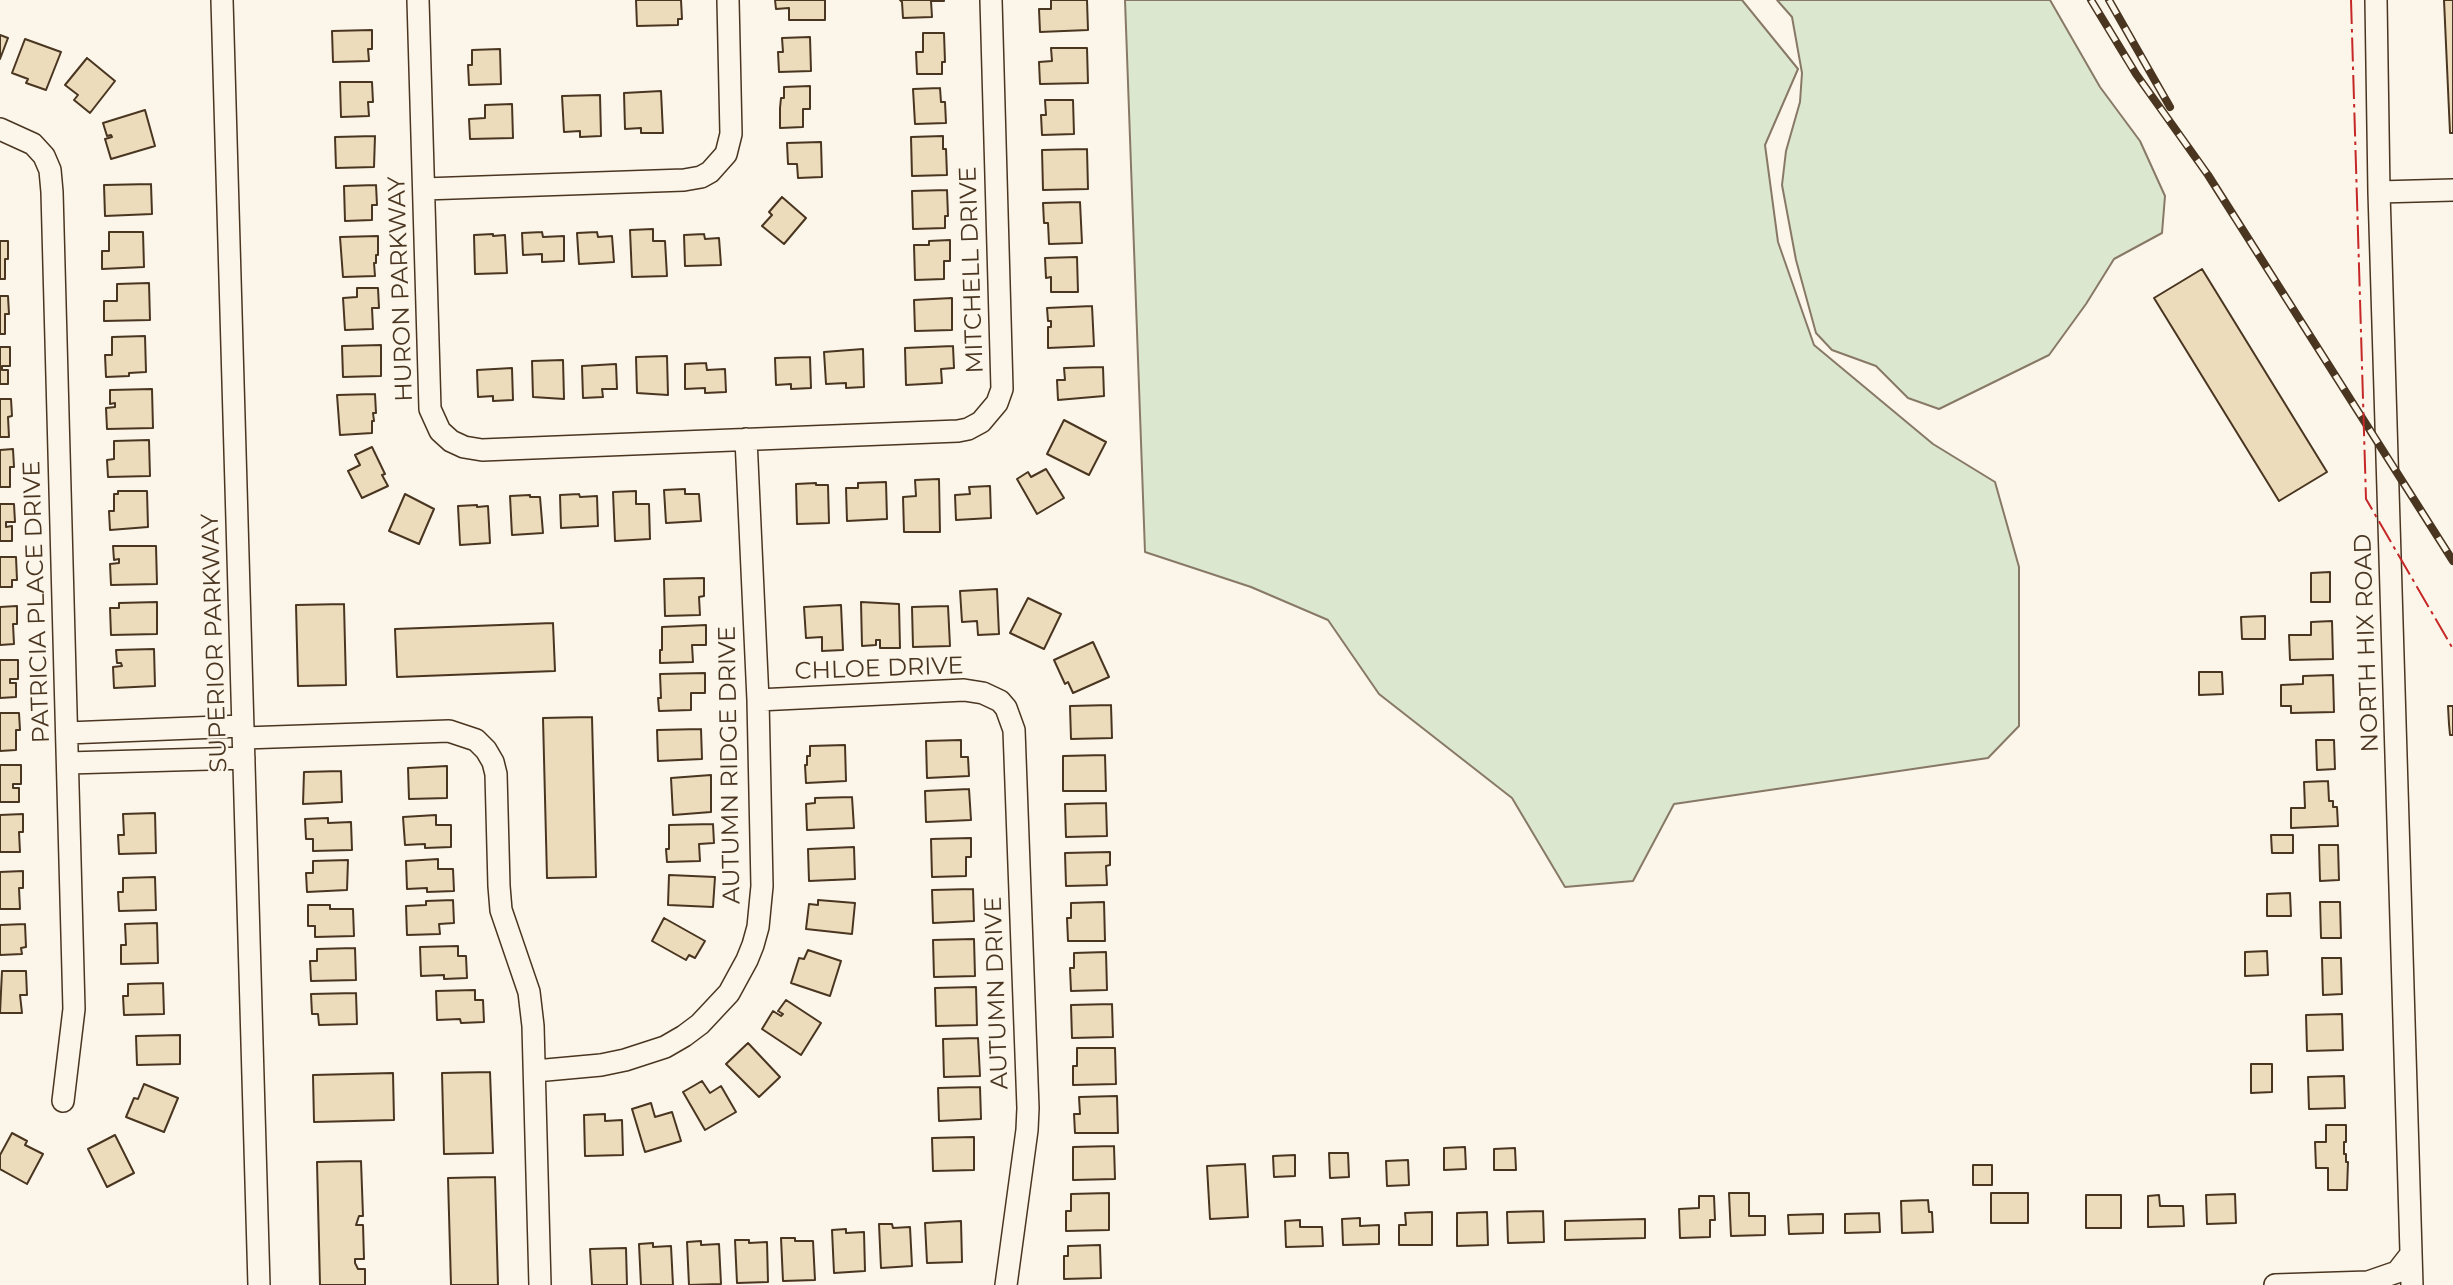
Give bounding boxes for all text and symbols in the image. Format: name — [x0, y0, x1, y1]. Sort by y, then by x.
street label: MITCHELL DRIVE — [954, 166, 990, 374]
street label: HURON PARKWAY — [383, 176, 419, 402]
street label: PATRICIA PLACE DRIVE — [18, 460, 56, 744]
street label: SUPERIOR PARKWAY — [196, 513, 234, 773]
street label: NORTH HIX ROAD — [2349, 533, 2385, 753]
street label: AUTUMN RIDGE DRIVE — [713, 626, 747, 904]
street label: CHLOE DRIVE — [794, 652, 964, 686]
street label: AUTUMN DRIVE — [979, 896, 1015, 1090]

